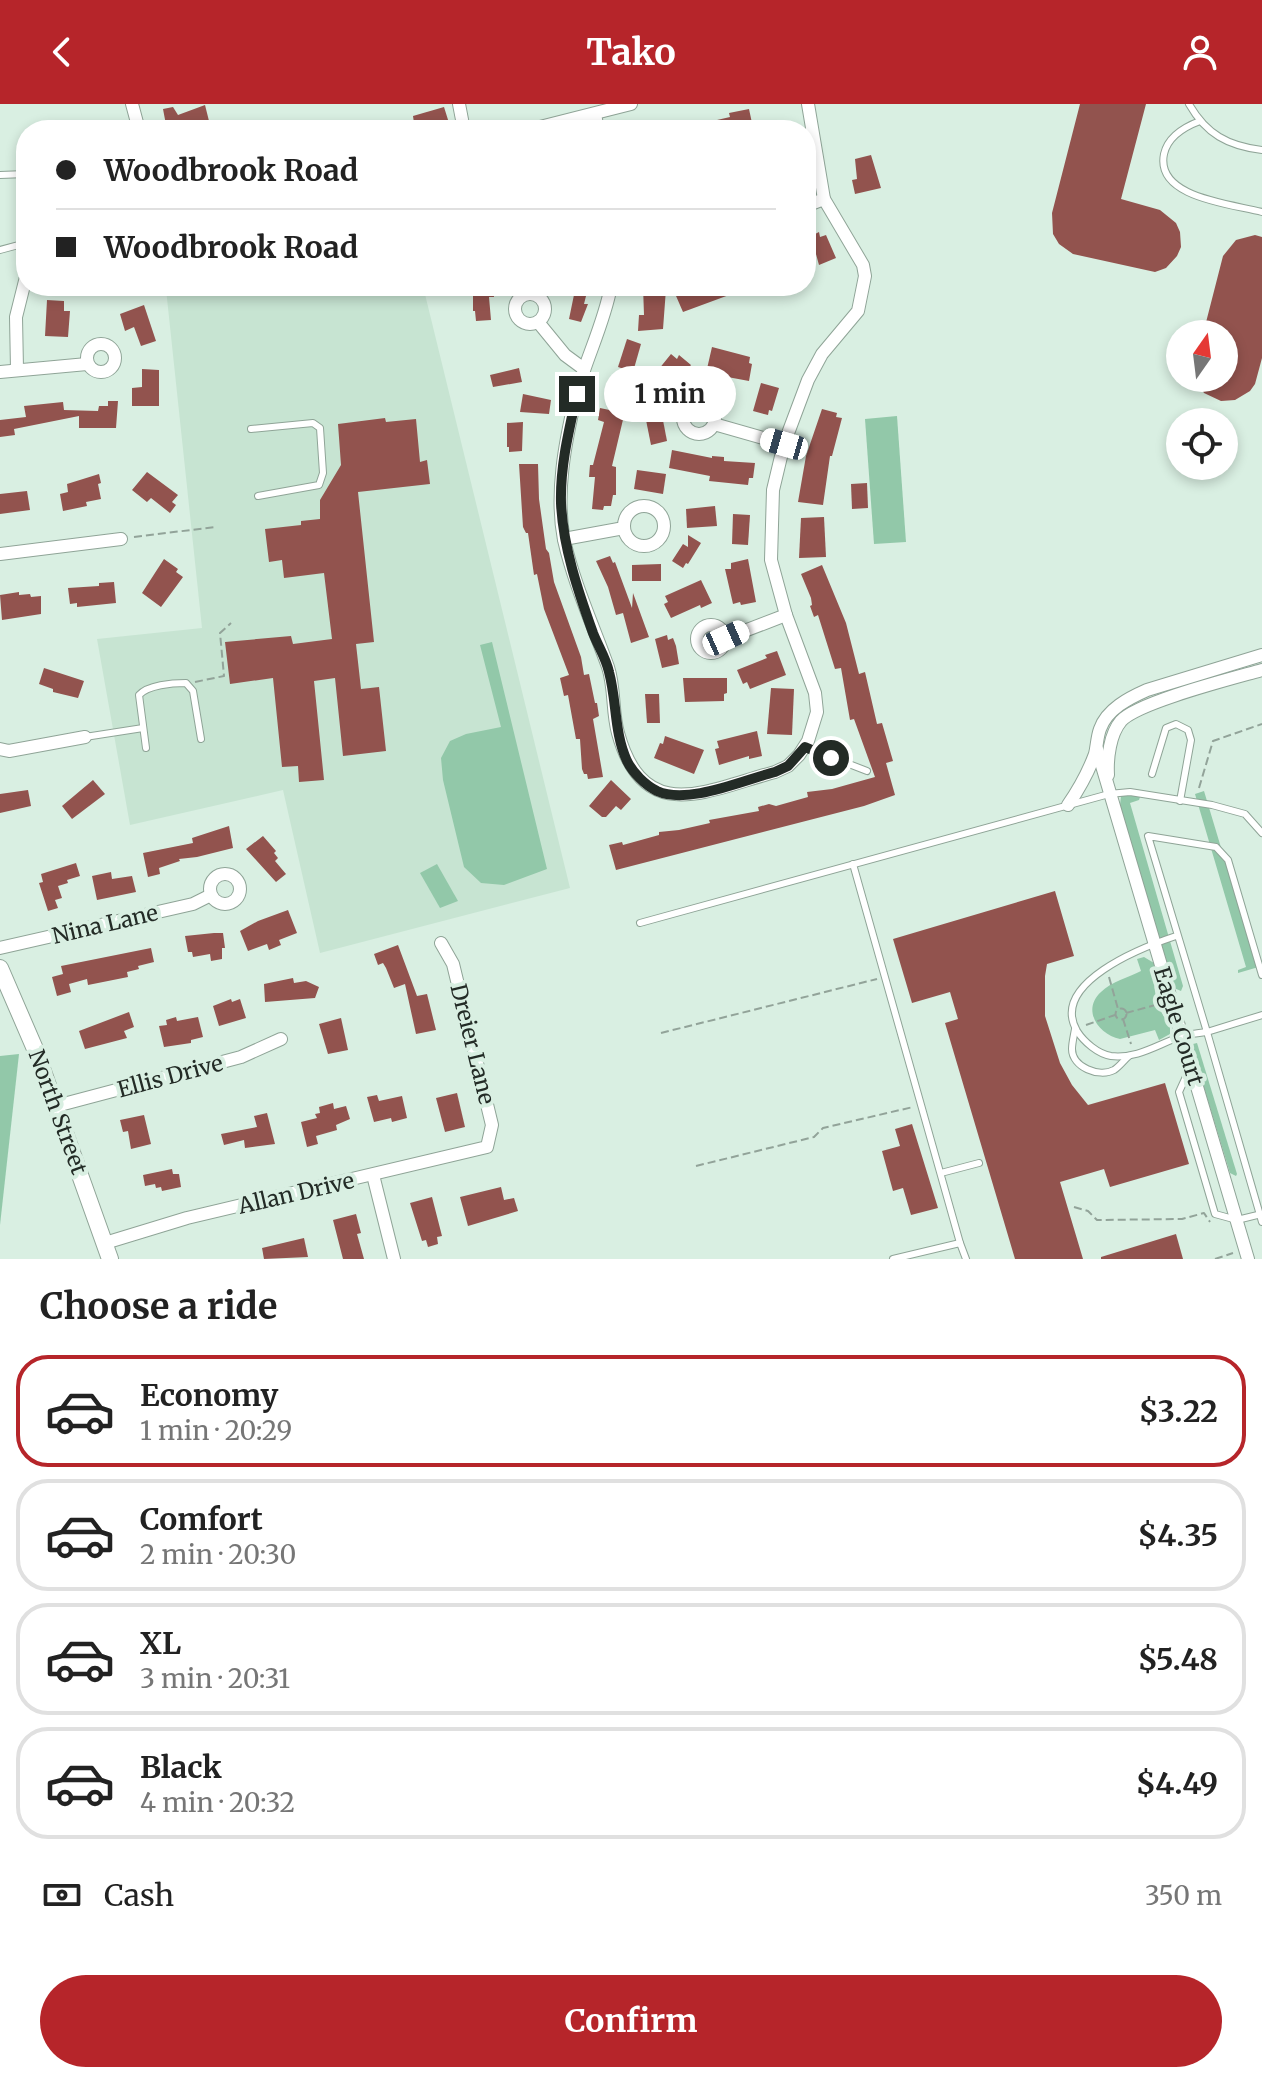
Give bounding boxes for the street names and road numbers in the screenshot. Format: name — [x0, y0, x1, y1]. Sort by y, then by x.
street label: Nina Lane — [49, 898, 161, 950]
street label: Eagle Court — [1148, 963, 1210, 1089]
street label: Dreier Lane — [445, 981, 501, 1107]
street label: North Street — [23, 1046, 94, 1179]
street label: Ellis Drive — [114, 1048, 226, 1104]
street label: Allan Drive — [234, 1166, 357, 1220]

